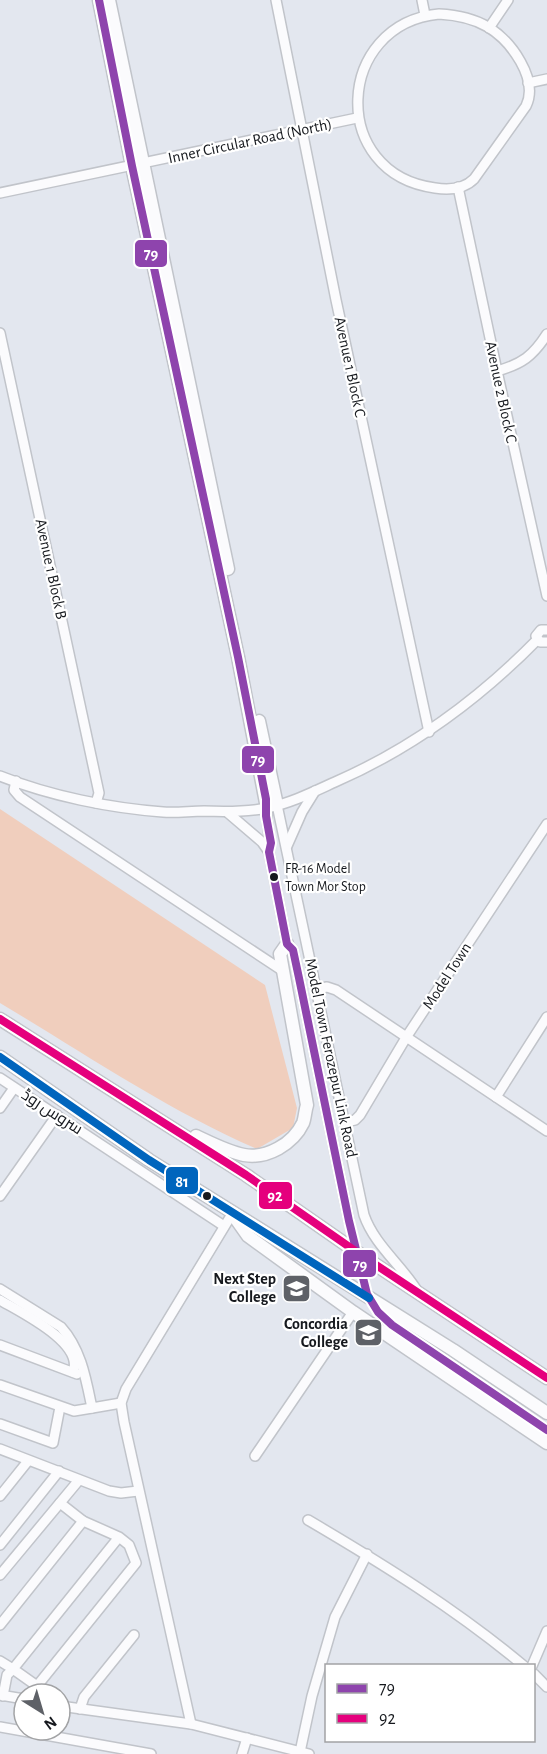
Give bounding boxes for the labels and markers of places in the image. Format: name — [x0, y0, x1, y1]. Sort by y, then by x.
place label: FR-16 Model Town Mor Stop — [285, 862, 366, 894]
marker: FR-16 Model Town Mor Stop — [268, 871, 280, 883]
unlabelled marker — [201, 1190, 213, 1202]
place label: Next Step College — [213, 1271, 276, 1305]
school or university icon: Next Step College — [281, 1272, 313, 1304]
place label: Concordia College — [284, 1316, 348, 1350]
school or university icon: Concordia College — [353, 1317, 385, 1349]

